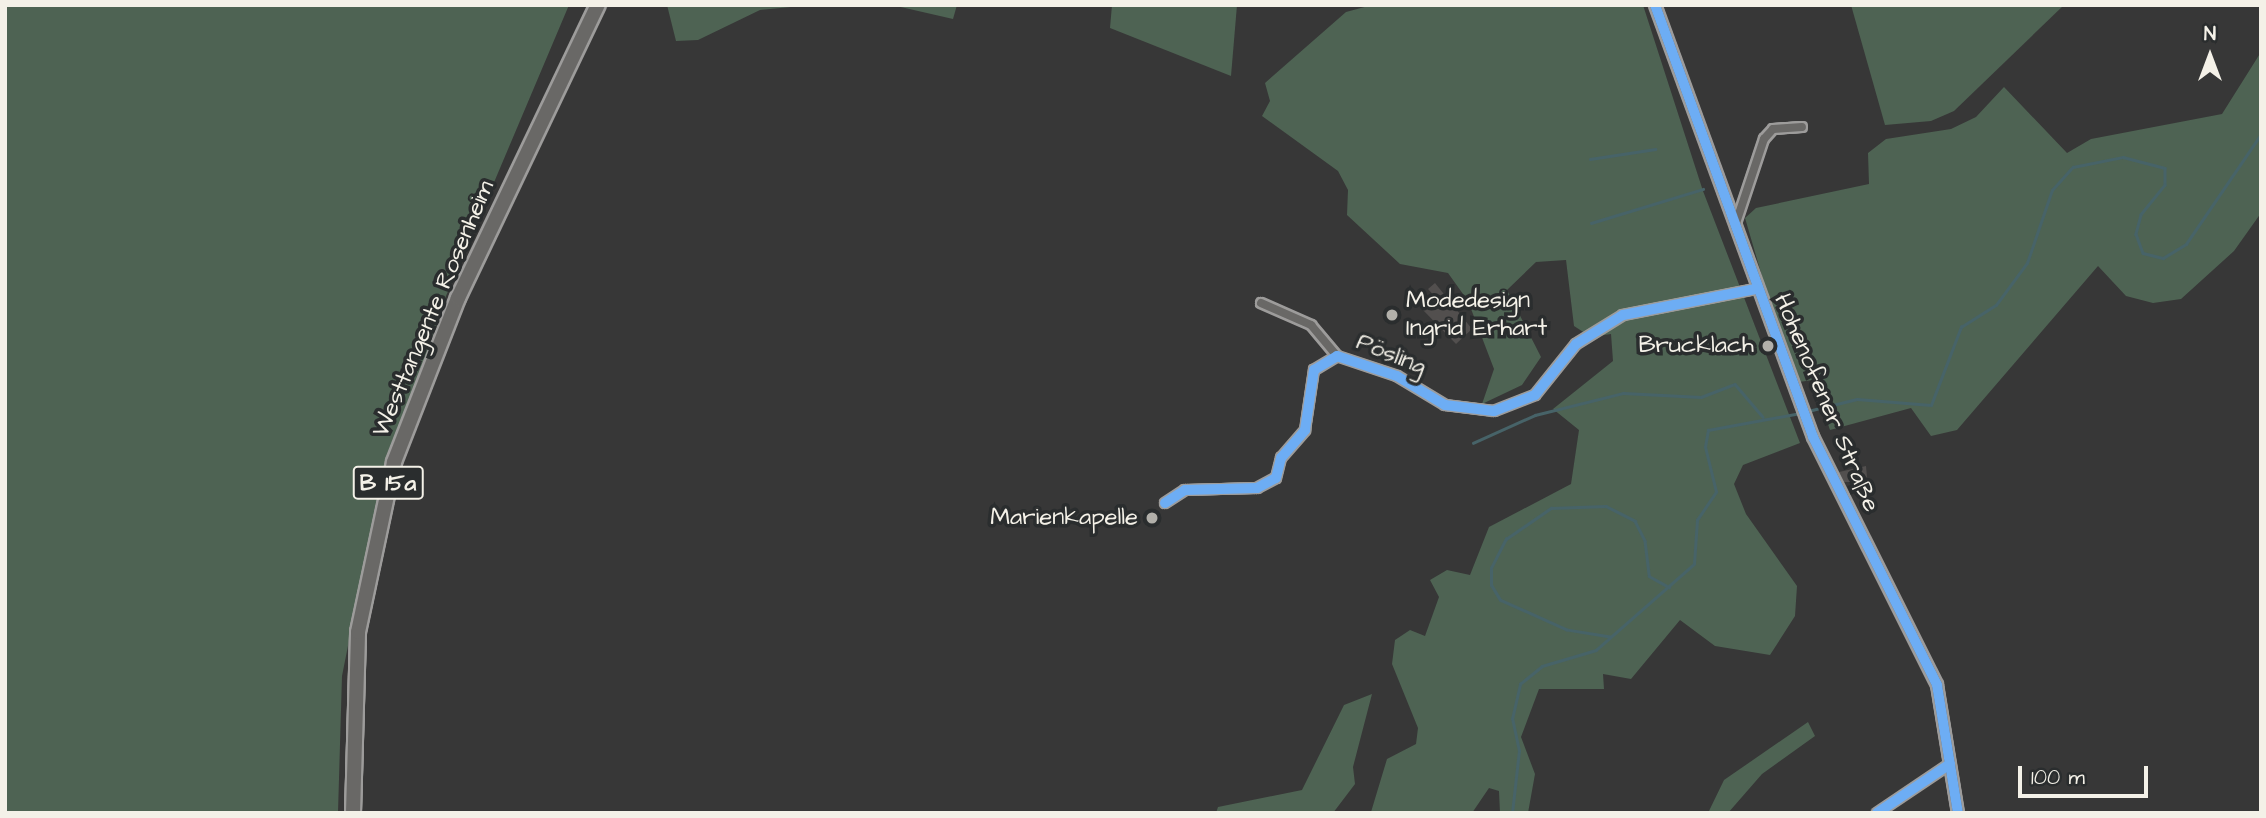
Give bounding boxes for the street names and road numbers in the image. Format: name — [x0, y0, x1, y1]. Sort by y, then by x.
street label: Westtangente Rosenheim — [367, 176, 501, 442]
street label: Hohenofener Straße — [1767, 290, 1885, 516]
street label: Pösling — [1352, 328, 1430, 382]
road number: B 15a — [351, 463, 425, 503]

